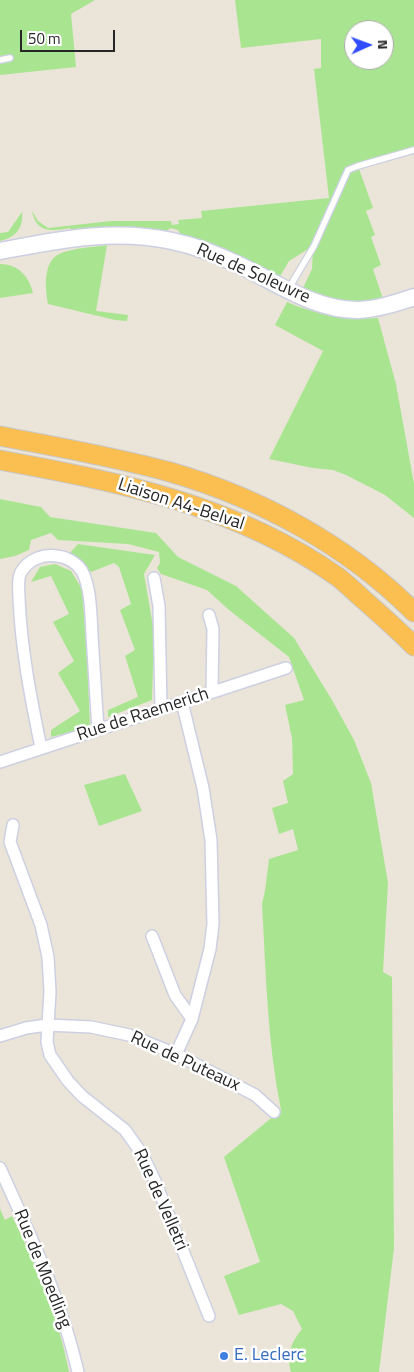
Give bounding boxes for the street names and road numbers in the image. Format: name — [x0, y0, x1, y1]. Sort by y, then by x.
street label: Rue de Soleuvre — [193, 239, 313, 309]
street label: Liaison A4-Belval — [115, 474, 247, 536]
street label: Rue de Raemerich — [74, 684, 212, 746]
street label: Rue de Puteaux — [127, 1027, 243, 1097]
street label: Rue de Velletri — [128, 1146, 192, 1254]
street label: Rue de Moedling — [8, 1206, 76, 1332]

